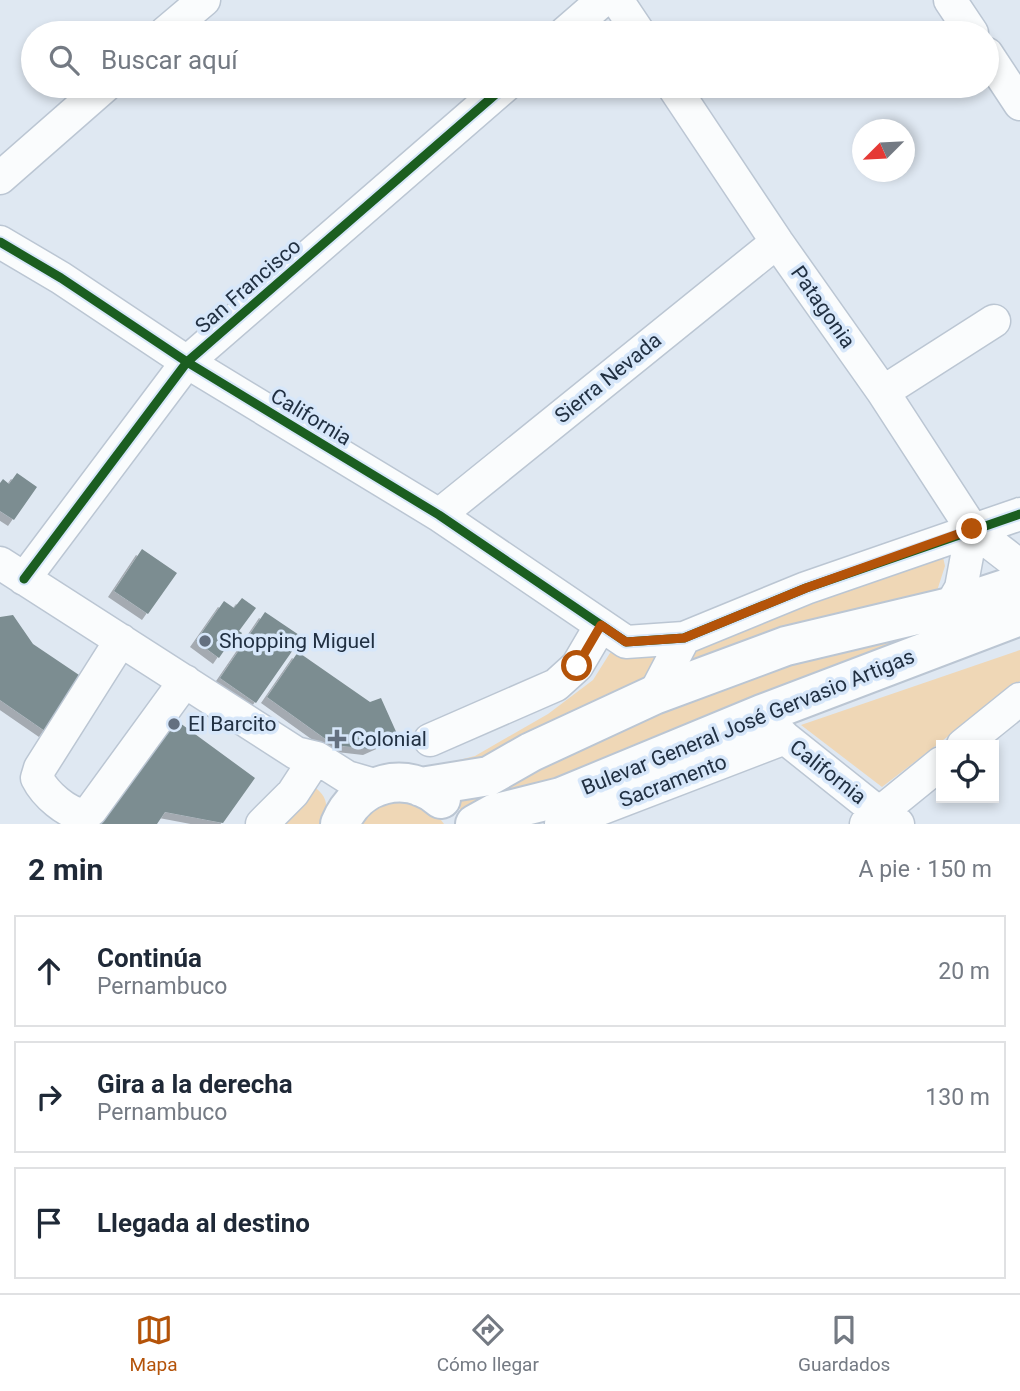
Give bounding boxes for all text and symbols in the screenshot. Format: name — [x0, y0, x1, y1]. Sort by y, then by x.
search box — [21, 21, 999, 98]
icon: search — [45, 41, 83, 79]
text: Buscar aquí — [101, 45, 238, 75]
north arrow — [852, 119, 915, 182]
street label: San Francisco — [190, 234, 306, 338]
street label: Patagonia — [786, 261, 860, 353]
street label: Sierra Nevada — [550, 328, 666, 428]
street label: California — [266, 384, 356, 450]
route end — [956, 513, 987, 544]
place label: Shopping Miguel — [219, 629, 375, 653]
marker: Shopping Miguel — [197, 633, 213, 649]
street label: Bulevar General José Gervasio Artigas — [578, 644, 918, 800]
route start — [561, 650, 592, 681]
place label: El Barcito — [188, 712, 276, 736]
marker: El Barcito — [166, 716, 182, 732]
place label: Colonial — [351, 727, 427, 751]
marker: Colonial — [329, 731, 345, 747]
street label: California — [785, 735, 871, 809]
map controls — [936, 740, 999, 803]
button: locate — [936, 740, 999, 803]
street label: Sacramento — [616, 750, 730, 812]
text: 2 min — [28, 852, 103, 887]
text: A pie · 150 m — [859, 856, 992, 883]
text: Continúa — [97, 943, 202, 973]
icon: ahead — [30, 952, 68, 990]
text: 20 m — [938, 958, 990, 985]
text: Pernambuco — [97, 973, 228, 1000]
text: Gira a la derecha — [97, 1069, 293, 1099]
icon: right — [30, 1078, 68, 1116]
text: 130 m — [925, 1084, 990, 1111]
text: Pernambuco — [97, 1099, 228, 1126]
icon: arrive — [30, 1204, 68, 1242]
text: Llegada al destino — [97, 1208, 310, 1238]
tab: Mapa — [130, 1311, 178, 1376]
tab: Cómo llegar — [437, 1311, 539, 1376]
tab: Guardados — [798, 1311, 890, 1376]

